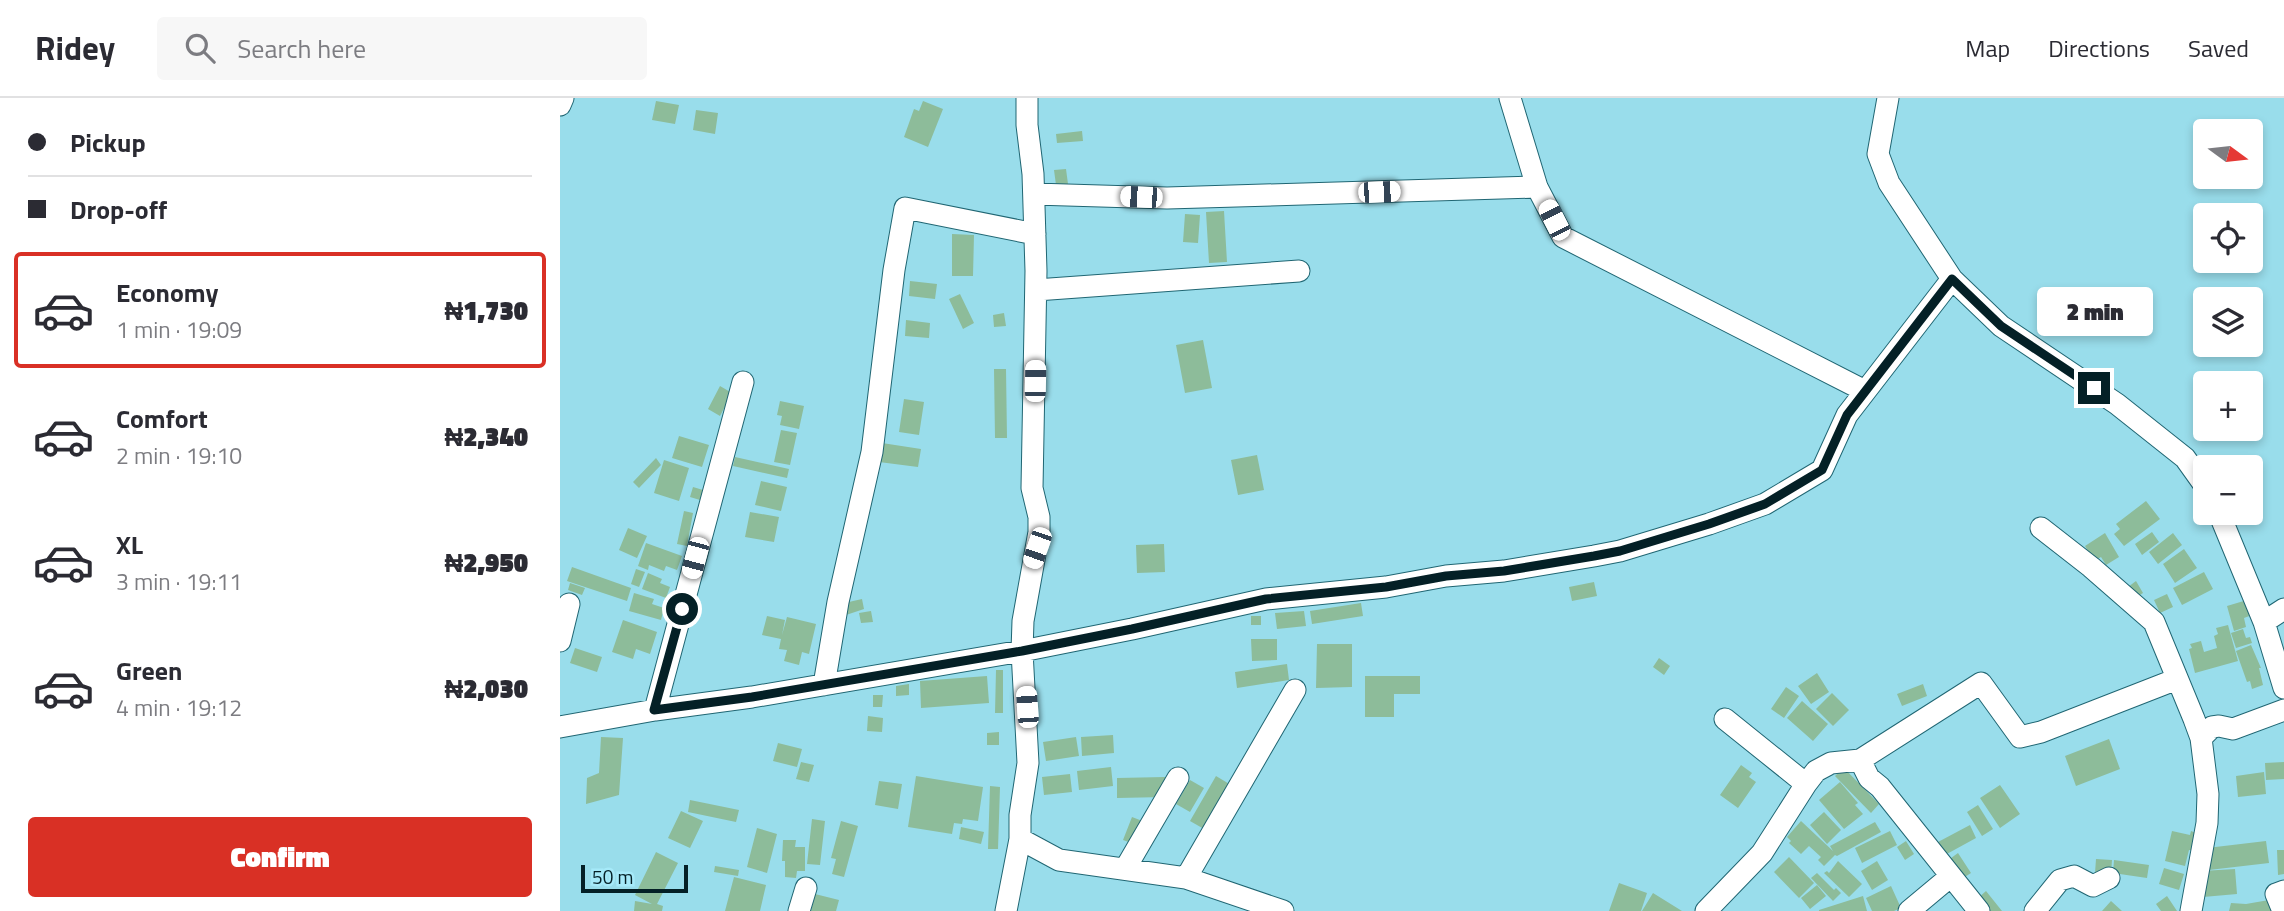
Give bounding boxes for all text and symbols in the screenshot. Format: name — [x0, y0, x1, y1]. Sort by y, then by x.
search box — [157, 17, 647, 80]
text: Ridey — [35, 23, 115, 73]
icon: search — [181, 29, 219, 67]
text: Search here — [237, 29, 366, 68]
text: Map — [1965, 30, 2010, 66]
text: Directions — [2048, 30, 2150, 66]
text: Saved — [2188, 30, 2249, 66]
north arrow — [2193, 119, 2263, 189]
map controls — [2193, 119, 2263, 525]
text: Pickup — [70, 123, 146, 162]
car — [1358, 181, 1401, 203]
car — [1120, 186, 1163, 208]
text: Drop-off — [70, 190, 167, 229]
car — [1536, 197, 1573, 243]
button: locate — [2193, 203, 2263, 273]
text: Economy — [116, 273, 218, 312]
icon: car — [32, 279, 95, 342]
callout: 2 min — [2036, 286, 2152, 336]
button: layers — [2193, 287, 2263, 357]
text: ₦1,730 — [445, 291, 528, 330]
text: 2 min — [2066, 294, 2124, 329]
text: 1 min · 19:09 — [116, 312, 242, 347]
car — [1025, 360, 1046, 402]
button: + — [2193, 371, 2263, 441]
route end — [2078, 372, 2110, 404]
text: Comfort — [116, 399, 208, 438]
icon: car — [32, 405, 95, 468]
text: ₦2,340 — [445, 417, 528, 456]
text: 2 min · 19:10 — [116, 438, 242, 473]
button: − — [2193, 455, 2263, 525]
text: XL — [116, 525, 143, 564]
car — [1021, 525, 1054, 571]
icon: car — [32, 531, 95, 594]
car — [680, 535, 711, 581]
text: ₦2,950 — [445, 543, 528, 582]
text: 3 min · 19:11 — [116, 564, 242, 599]
route start — [666, 593, 698, 625]
text: Green — [116, 651, 182, 690]
icon: car — [32, 657, 95, 720]
text: ₦2,030 — [445, 669, 528, 708]
car — [1016, 685, 1039, 729]
text: 4 min · 19:12 — [116, 690, 242, 725]
button: Confirm — [28, 817, 532, 897]
scale bar — [581, 862, 688, 894]
text: 50 m — [592, 862, 633, 891]

